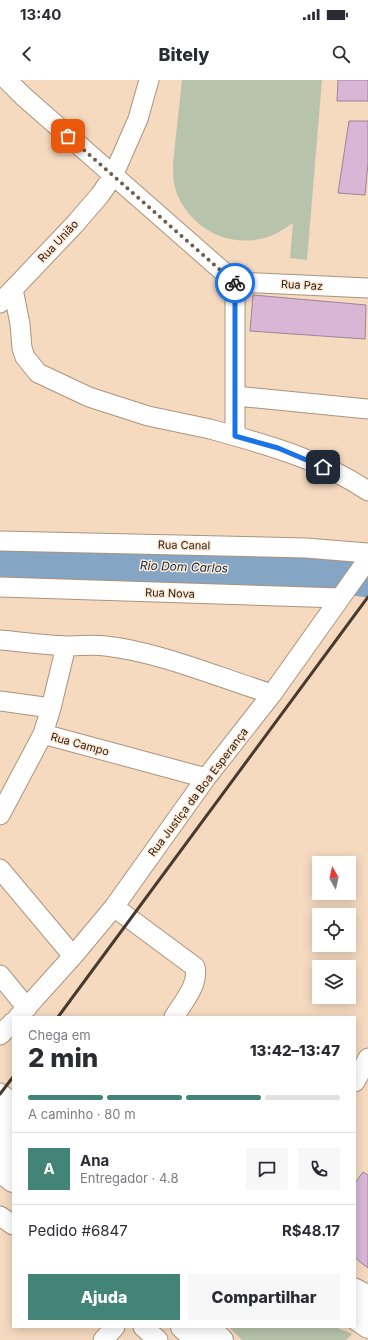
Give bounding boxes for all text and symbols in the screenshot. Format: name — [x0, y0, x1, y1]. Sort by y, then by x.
text: 13:40 — [20, 5, 61, 24]
icon: back — [16, 43, 38, 65]
icon: search — [330, 43, 352, 65]
text: Bitely — [158, 44, 210, 65]
pin — [51, 119, 85, 153]
icon: bag — [57, 125, 79, 147]
street label: Rua União — [35, 217, 81, 265]
courier — [215, 263, 255, 303]
icon: bike — [224, 272, 246, 294]
street label: Rua Paz — [281, 277, 323, 293]
pin — [306, 450, 340, 484]
icon: home — [312, 456, 334, 478]
street label: Rua Canal — [158, 538, 210, 552]
water label: Rio Dom Carlos — [140, 557, 228, 576]
street label: Rua Nova — [145, 585, 195, 601]
street label: Rua Justiça da Boa Esperança — [145, 725, 251, 859]
street label: Rua Campo — [49, 729, 111, 759]
north arrow — [312, 856, 356, 900]
map controls — [312, 856, 356, 1004]
button: locate — [312, 908, 356, 952]
button: layers — [312, 960, 356, 1004]
text: Chega em — [28, 1027, 91, 1043]
text: 13:42–13:47 — [250, 1041, 340, 1060]
text: 2 min — [28, 1042, 98, 1073]
text: A caminho · 80 m — [28, 1106, 136, 1122]
button: chat — [246, 1148, 288, 1190]
button: phone — [298, 1148, 340, 1190]
text: Ana — [80, 1151, 109, 1170]
text: A — [43, 1159, 55, 1178]
text: Entregador · 4.8 — [80, 1170, 178, 1186]
text: Pedido #6847 — [28, 1221, 128, 1240]
text: R$48.17 — [282, 1221, 340, 1240]
button: Ajuda — [28, 1274, 180, 1320]
button: Compartilhar — [188, 1274, 340, 1320]

